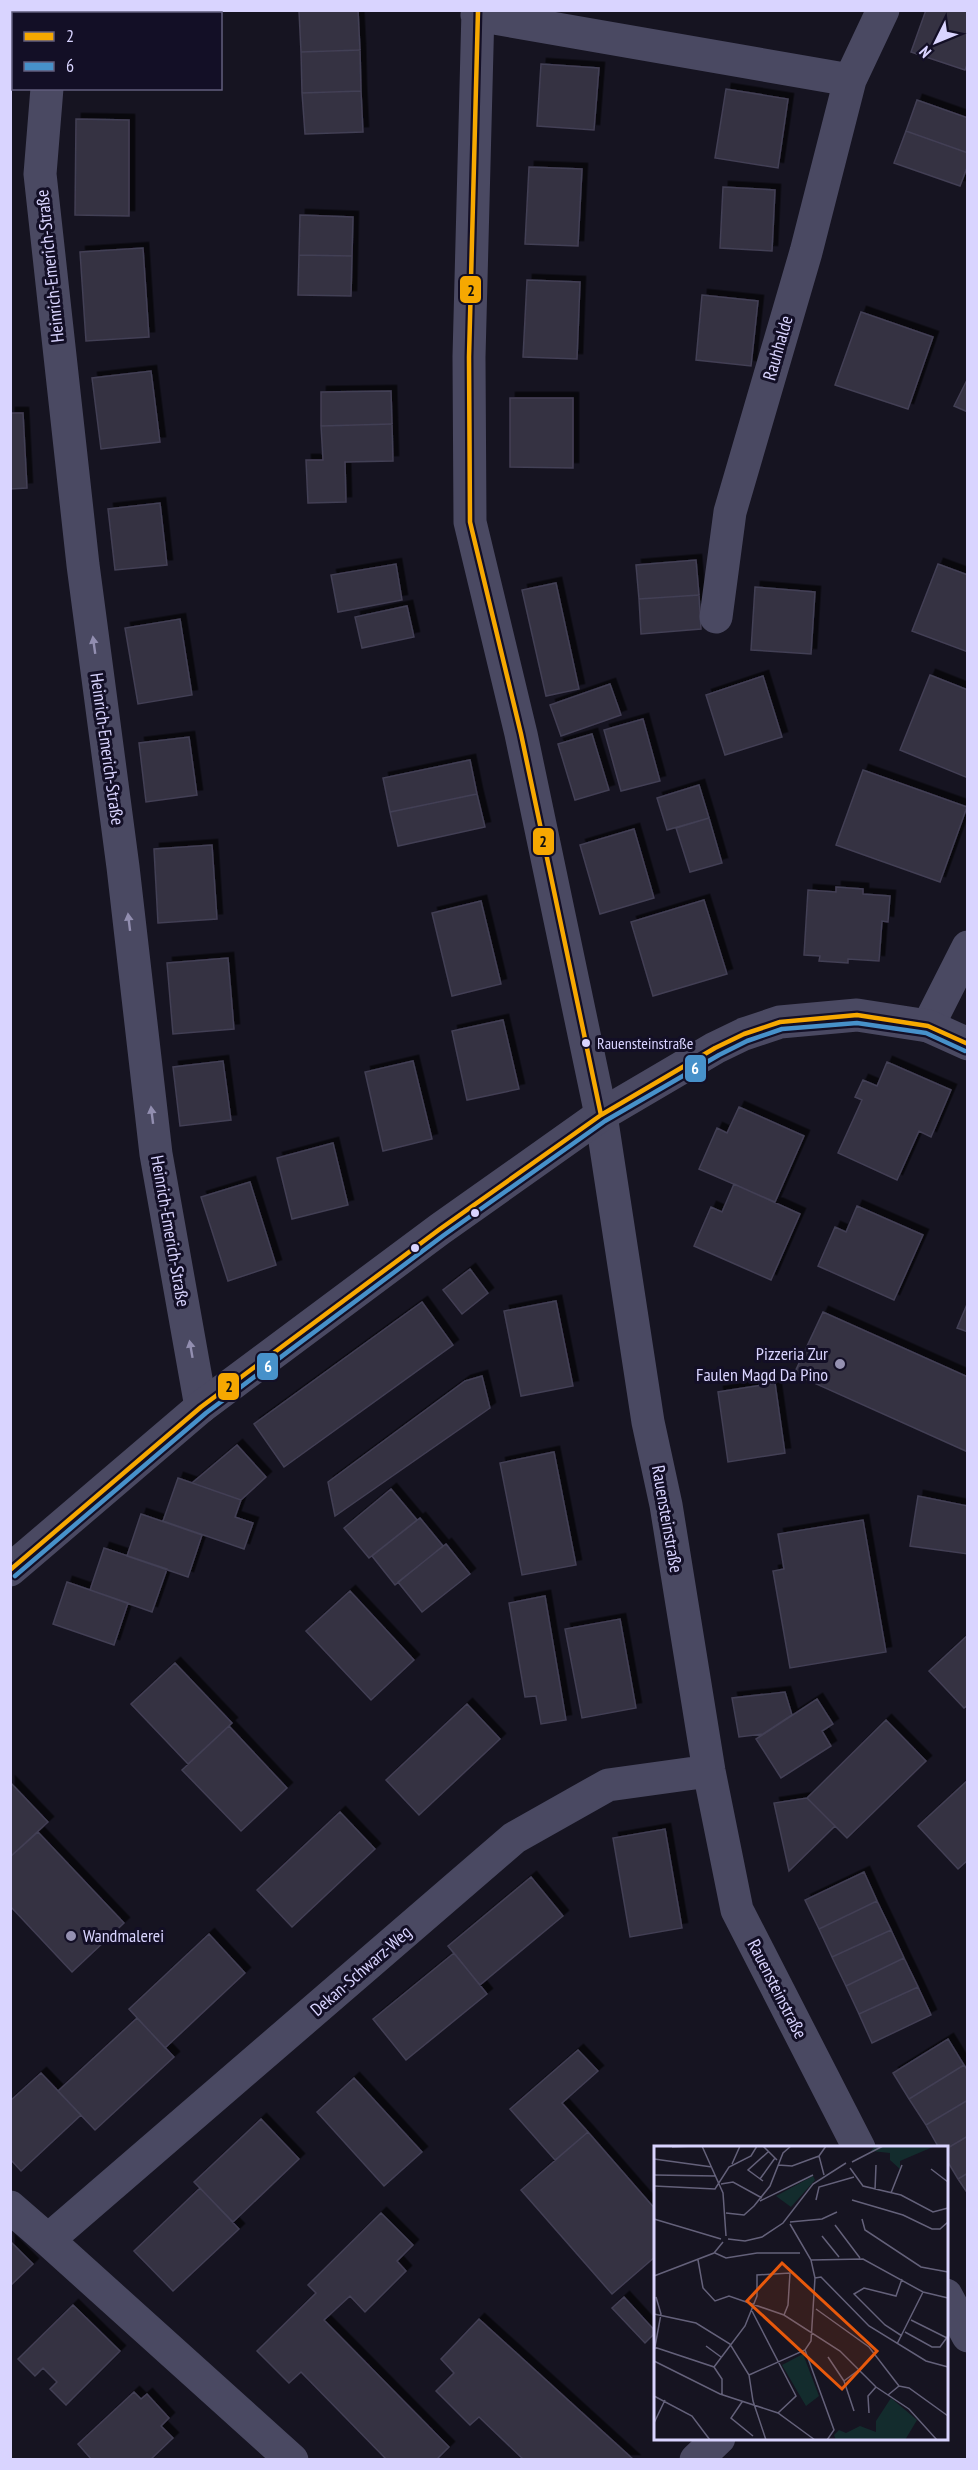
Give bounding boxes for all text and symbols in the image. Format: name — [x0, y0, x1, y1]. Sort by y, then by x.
legend — [12, 12, 222, 90]
north arrow — [906, 12, 966, 72]
text: 2 — [66, 24, 74, 47]
text: N — [915, 42, 935, 62]
text: 6 — [66, 54, 74, 77]
street label: Heinrich-Emerich-Straße — [30, 188, 69, 344]
line badge: 2 — [459, 275, 482, 304]
text: 2 — [467, 280, 475, 300]
street label: Rauhhalde — [757, 313, 798, 383]
one-way arrow — [89, 635, 98, 654]
street label: Heinrich-Emerich-Straße — [85, 671, 130, 827]
line badge: 2 — [532, 827, 555, 856]
text: 2 — [539, 831, 547, 851]
one-way arrow — [125, 912, 134, 931]
place label: Rauensteinstraße — [597, 1033, 693, 1053]
marker: Rauensteinstraße — [580, 1037, 592, 1049]
line badge: 6 — [684, 1054, 707, 1083]
text: 6 — [691, 1058, 699, 1078]
one-way arrow — [147, 1106, 156, 1125]
street label: Heinrich-Emerich-Straße — [146, 1153, 195, 1309]
unlabelled marker — [469, 1207, 481, 1219]
unlabelled marker — [409, 1242, 421, 1254]
one-way arrow — [186, 1339, 195, 1358]
place label: Pizzeria Zur Faulen Magd Da Pino — [696, 1342, 828, 1386]
line badge: 6 — [256, 1352, 279, 1381]
text: 6 — [264, 1356, 272, 1376]
marker: Pizzeria Zur Faulen Magd Da Pino — [833, 1357, 847, 1371]
line badge: 2 — [217, 1372, 240, 1401]
text: 2 — [225, 1376, 233, 1396]
street label: Rauensteinstraße — [647, 1463, 688, 1574]
street label: Dekan-Schwarz-Weg — [305, 1920, 416, 2021]
place label: Wandmalerei — [83, 1924, 164, 1947]
marker: Wandmalerei — [64, 1929, 78, 1943]
street label: Rauensteinstraße — [743, 1935, 812, 2042]
inset map — [654, 2146, 948, 2440]

